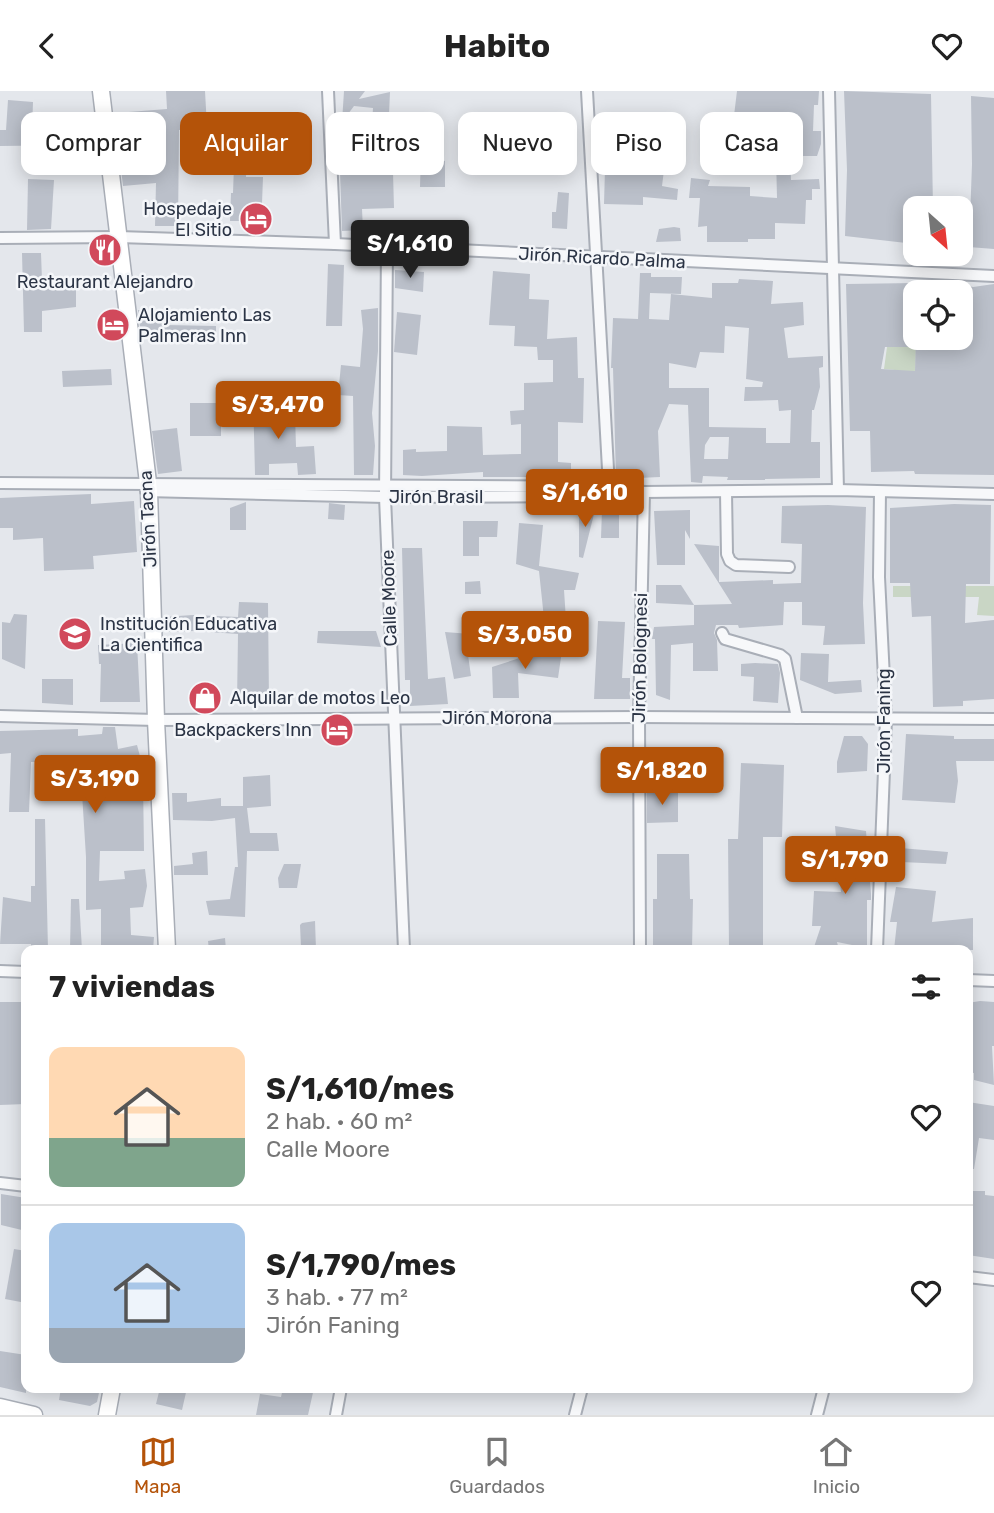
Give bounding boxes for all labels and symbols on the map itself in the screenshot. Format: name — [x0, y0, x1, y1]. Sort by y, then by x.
north arrow — [903, 196, 973, 266]
place label: Hospedaje El Sitio — [143, 198, 232, 241]
hotel icon: Hospedaje El Sitio — [237, 200, 275, 238]
pin: S/1,610 — [345, 221, 475, 280]
restaurant icon: Restaurant Alejandro — [86, 231, 124, 269]
street label: Jirón Ricardo Palma — [518, 243, 686, 273]
place label: Restaurant Alejandro — [17, 271, 193, 293]
place label: Alojamiento Las Palmeras Inn — [138, 304, 272, 347]
hotel icon: Alojamiento Las Palmeras Inn — [94, 306, 132, 344]
pin: S/3,470 — [213, 381, 343, 441]
pin: S/1,610 — [520, 469, 650, 529]
street label: Jirón Tacna — [134, 470, 162, 568]
street label: Jirón Brasil — [389, 486, 483, 508]
street label: Calle Moore — [376, 549, 402, 647]
street label: Jirón Bolognesi — [628, 593, 652, 723]
pin: S/3,050 — [460, 611, 590, 671]
place label: Institución Educativa La Cientifica — [100, 613, 277, 656]
school or university icon: Institución Educativa La Cientifica — [56, 615, 94, 653]
street label: Jirón Faning — [873, 669, 895, 773]
shop icon: Alquilar de motos Leo — [186, 679, 224, 717]
place label: Alquilar de motos Leo — [230, 687, 410, 709]
street label: Jirón Morona — [442, 707, 552, 729]
hotel icon: Backpackers Inn — [318, 711, 356, 749]
place label: Backpackers Inn — [174, 719, 312, 741]
pin: S/1,820 — [597, 747, 727, 807]
pin: S/3,190 — [30, 755, 160, 815]
pin: S/1,790 — [780, 837, 910, 896]

